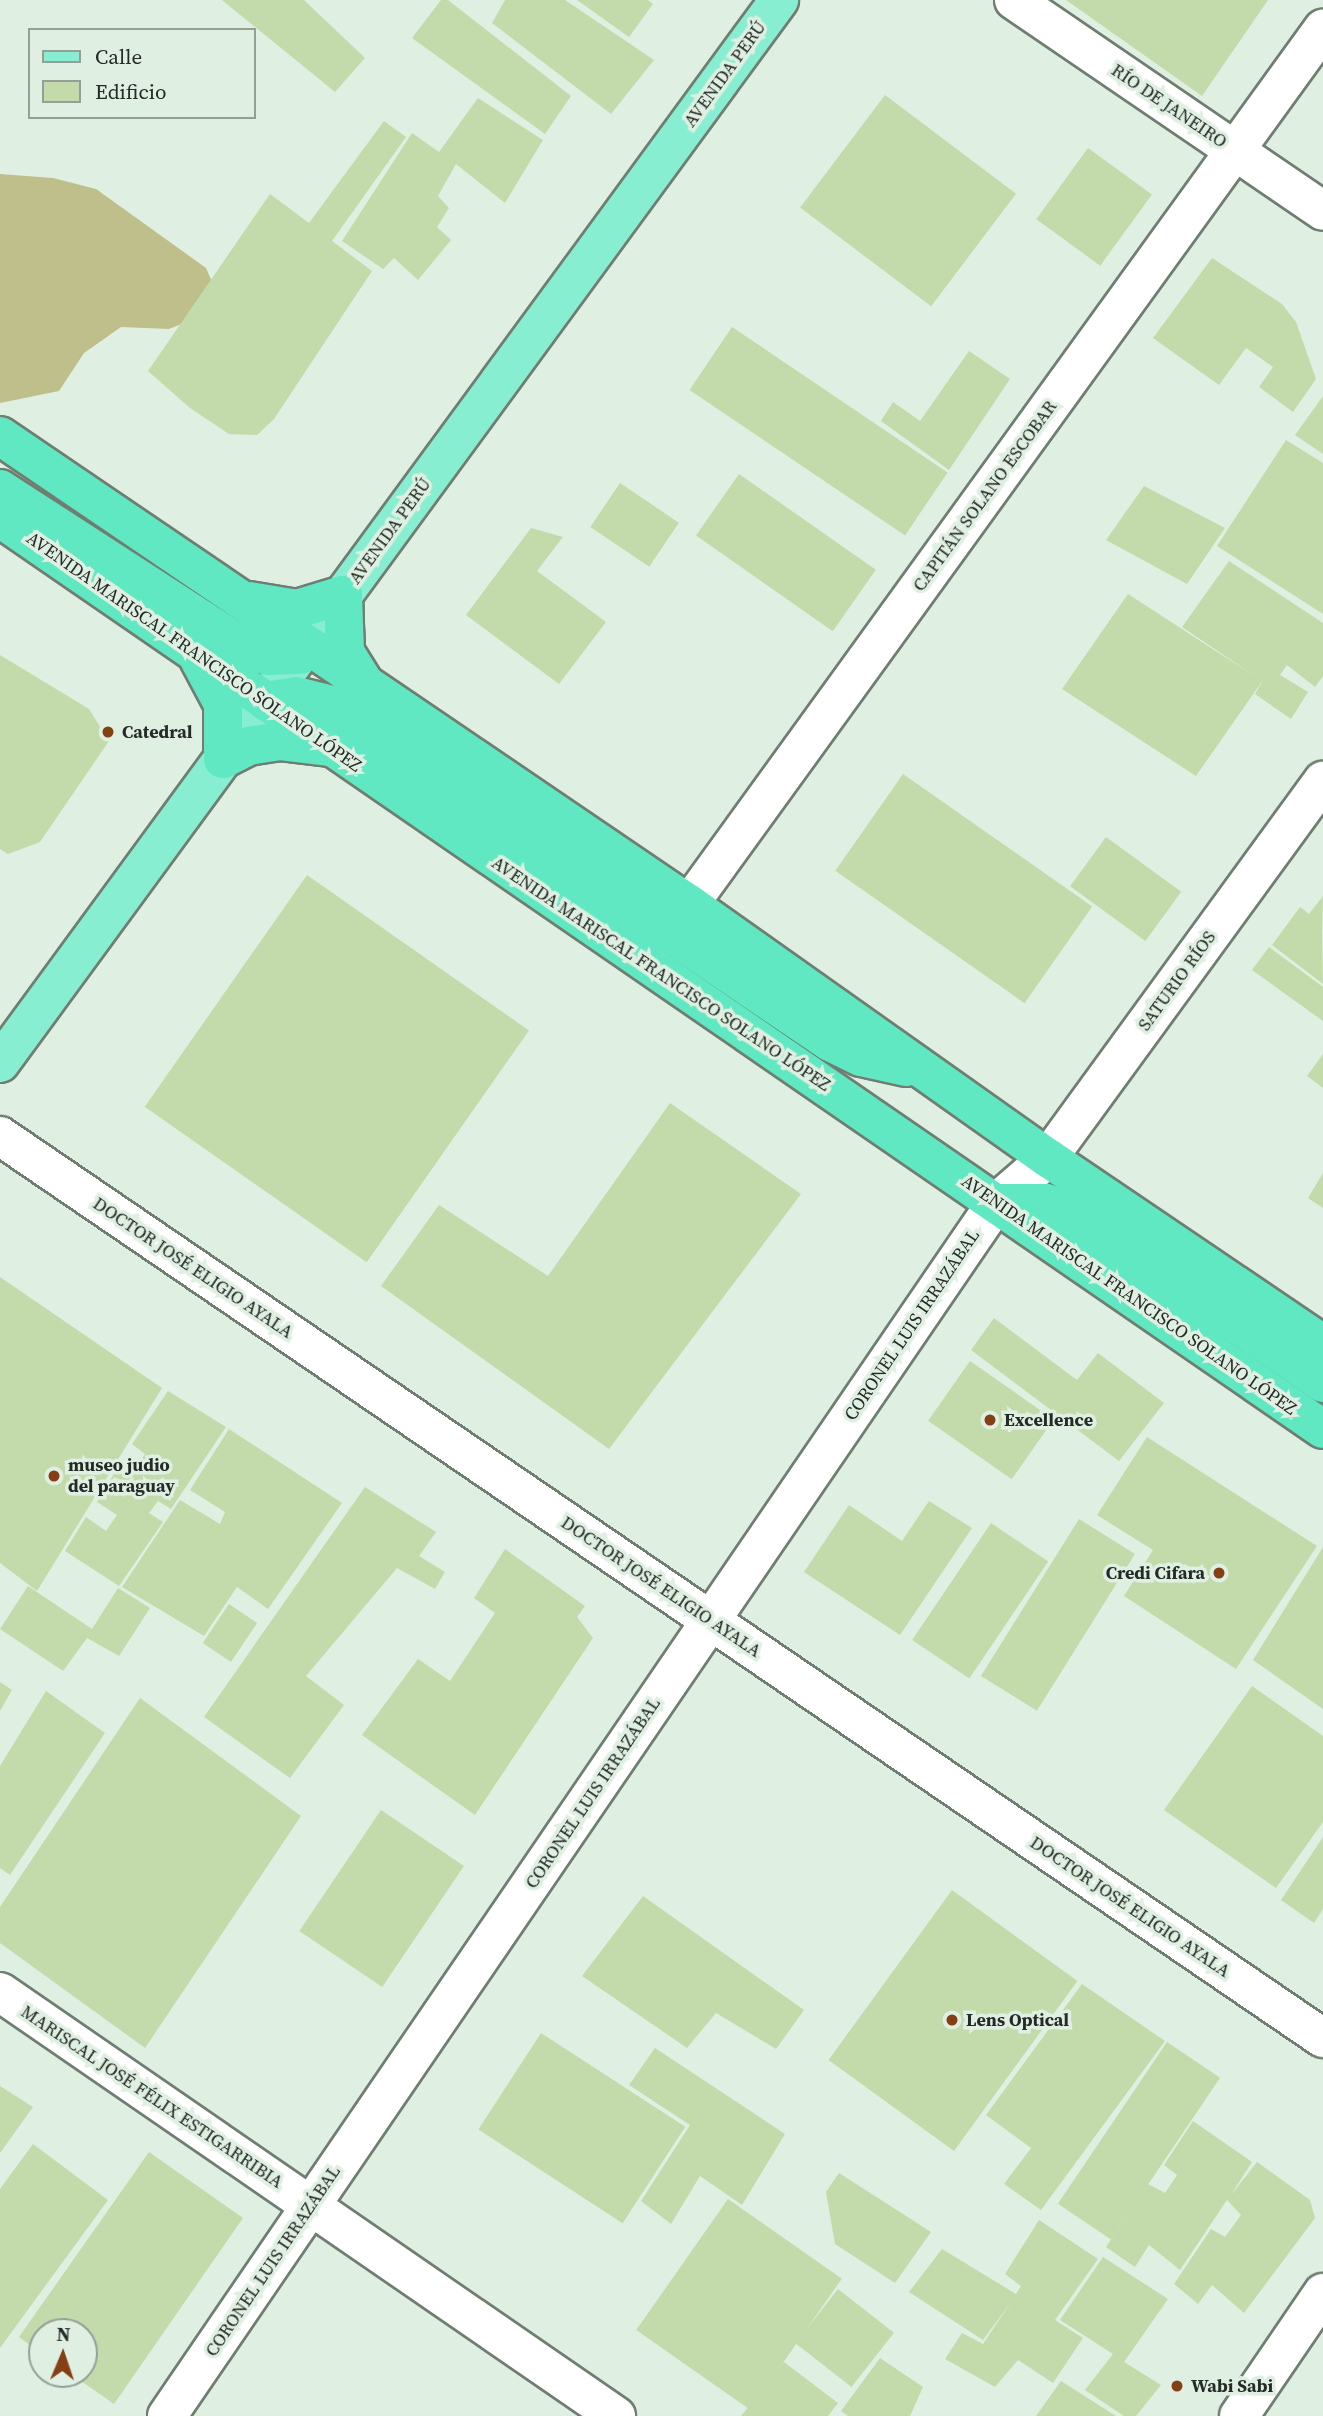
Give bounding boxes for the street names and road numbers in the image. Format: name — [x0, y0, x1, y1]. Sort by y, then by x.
street label: AVENIDA PERÚ — [679, 17, 771, 131]
street label: RÍO DE JANEIRO — [1107, 59, 1231, 153]
street label: CAPITÁN SOLANO ESCOBAR — [908, 396, 1062, 596]
street label: AVENIDA PERÚ — [344, 474, 436, 588]
street label: AVENIDA MARISCAL FRANCISCO SOLANO LÓPEZ — [22, 527, 366, 777]
street label: AVENIDA MARISCAL FRANCISCO SOLANO LÓPEZ — [487, 852, 835, 1096]
street label: SATURIO RÍOS — [1134, 927, 1220, 1035]
street label: AVENIDA MARISCAL FRANCISCO SOLANO LÓPEZ — [957, 1170, 1301, 1420]
street label: DOCTOR JOSÉ ELIGIO AYALA — [89, 1193, 297, 1343]
street label: CORONEL LUIS IRRAZÁBAL — [840, 1225, 984, 1425]
street label: DOCTOR JOSÉ ELIGIO AYALA — [557, 1512, 765, 1662]
street label: CORONEL LUIS IRRAZÁBAL — [521, 1693, 665, 1893]
street label: DOCTOR JOSÉ ELIGIO AYALA — [1026, 1832, 1234, 1982]
street label: MARISCAL JOSÉ FÉLIX ESTIGARRIBIA — [17, 2001, 287, 2193]
street label: CORONEL LUIS IRRAZÁBAL — [201, 2161, 345, 2361]

